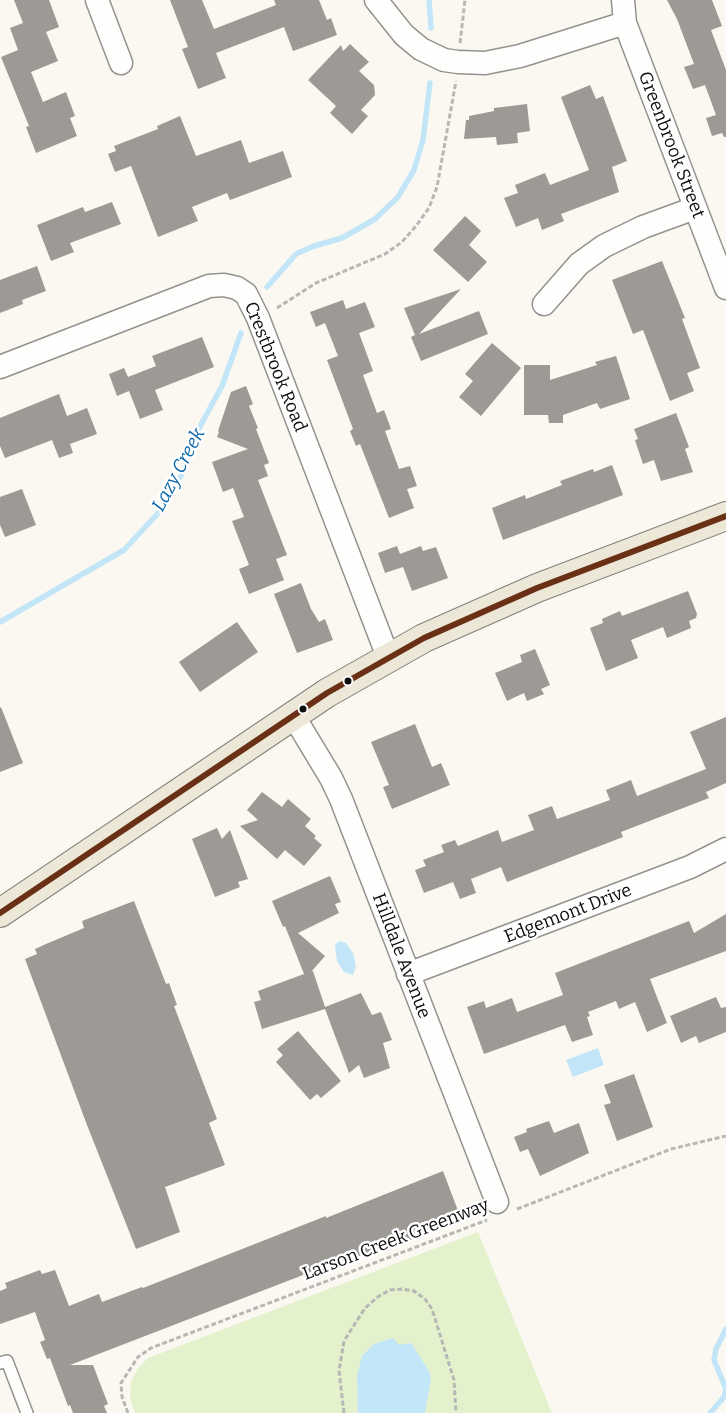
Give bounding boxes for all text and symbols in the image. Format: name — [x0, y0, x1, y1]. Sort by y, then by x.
street label: Greenbrook Street — [633, 69, 709, 221]
street label: Crestbrook Road — [239, 299, 311, 435]
water label: Lazy Creek — [148, 424, 210, 516]
unlabelled marker — [343, 676, 353, 686]
unlabelled marker — [298, 704, 308, 714]
street label: Edgemont Drive — [501, 880, 635, 948]
street label: Hilldale Avenue — [367, 890, 435, 1022]
street label: Larson Creek Greenway — [300, 1194, 492, 1286]

